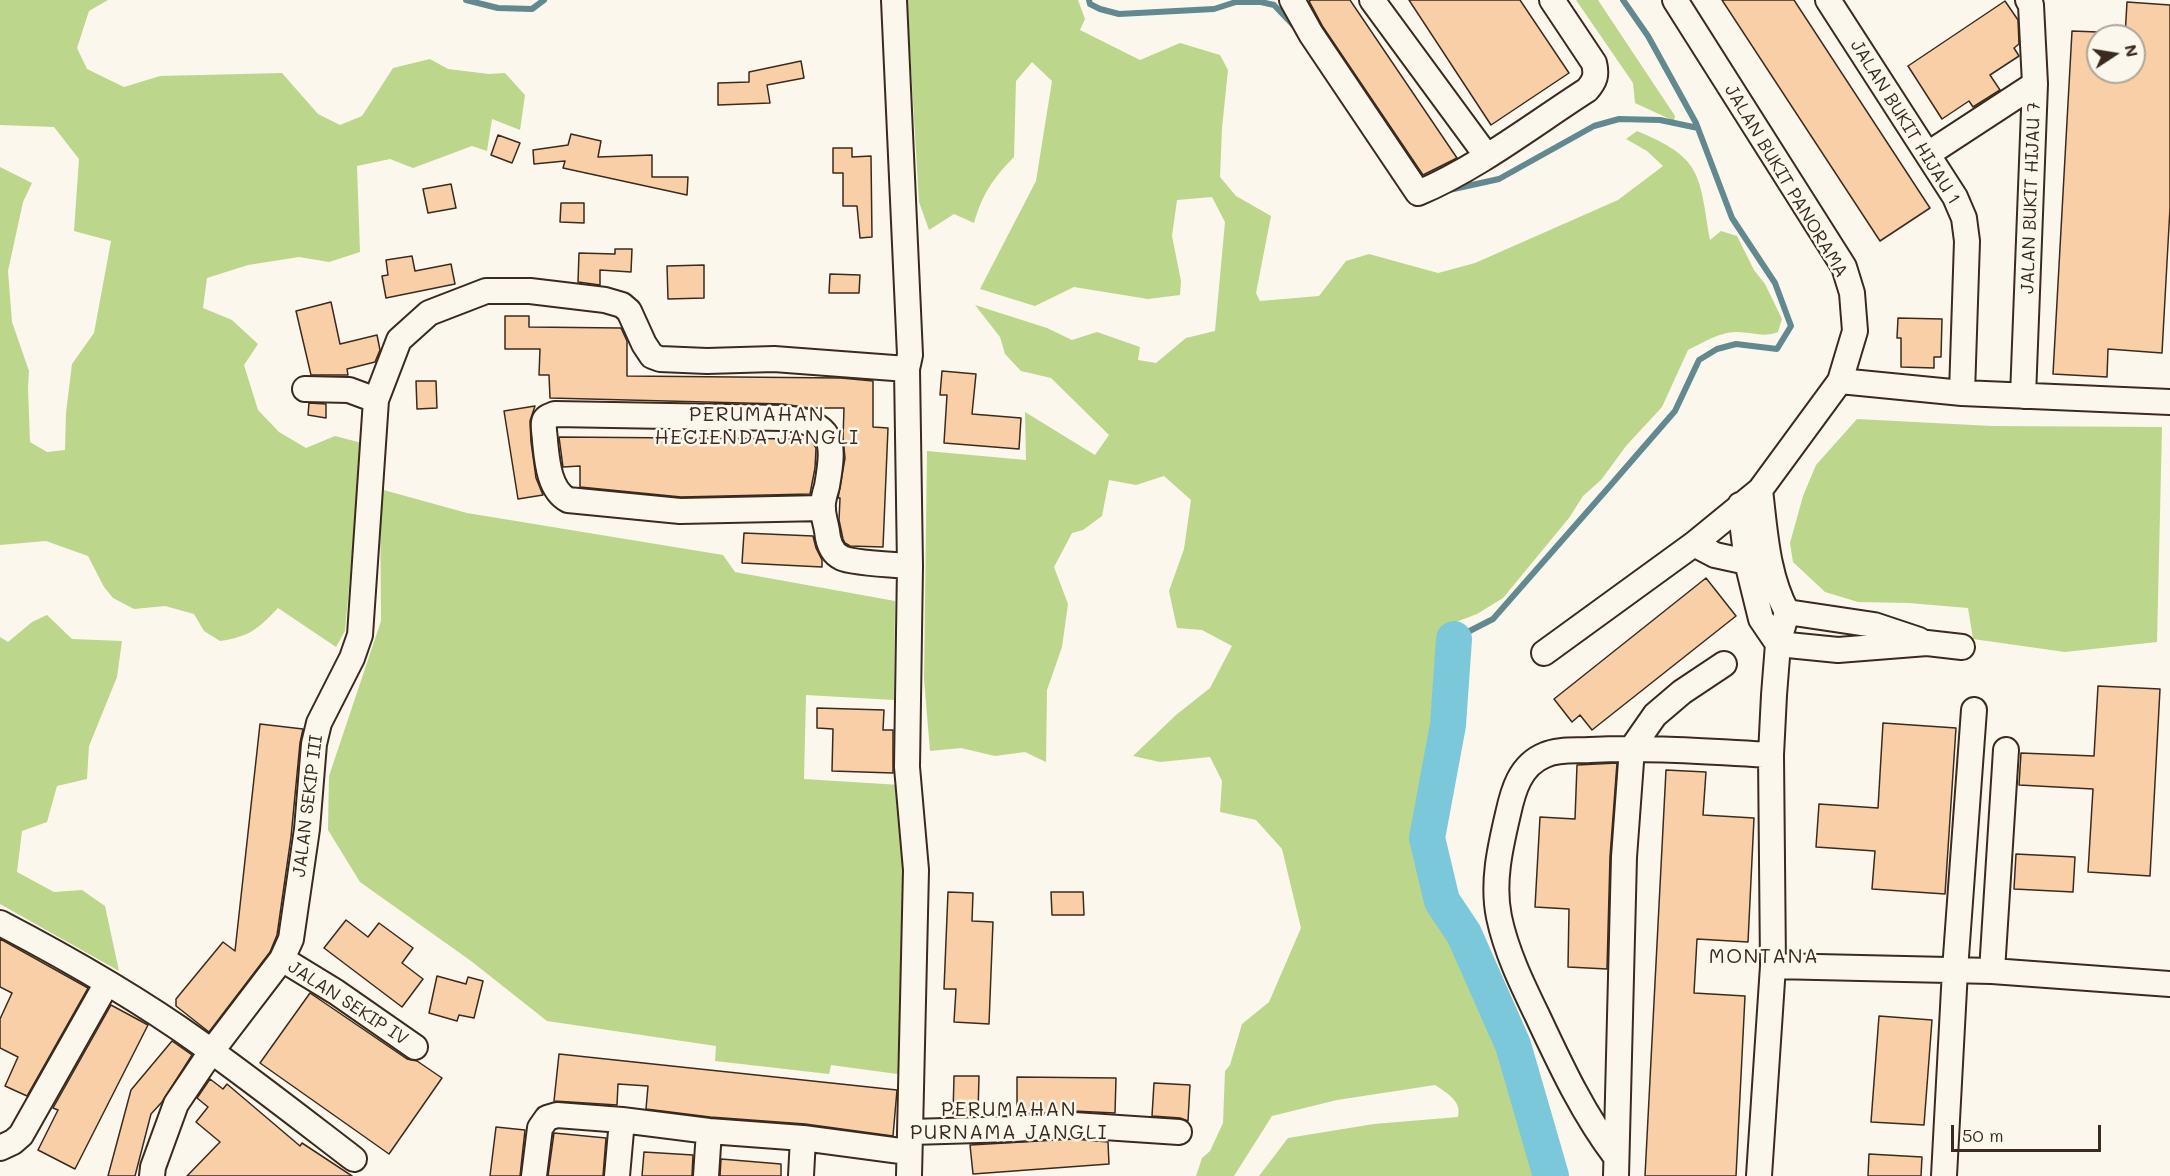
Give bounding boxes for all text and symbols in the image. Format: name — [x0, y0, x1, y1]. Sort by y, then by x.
north arrow — [2086, 24, 2146, 84]
street label: JALAN BUKIT HIJAU 1 — [1846, 36, 1964, 208]
text: N — [2121, 42, 2144, 59]
street label: JALAN BUKIT PANORAMA — [1720, 81, 1852, 281]
street label: JALAN BUKIT HIJAU 7 — [2017, 102, 2045, 294]
district label: PERUMAHAN HECIENDA JANGLI — [654, 403, 860, 450]
street label: JALAN SEKIP III — [289, 734, 327, 878]
district label: MONTANA — [1709, 945, 1819, 969]
street label: JALAN SEKIP IV — [284, 956, 412, 1050]
district label: PERUMAHAN PURNAMA JANGLI — [910, 1098, 1108, 1145]
scale bar — [1954, 1113, 2104, 1151]
text: 50 m — [1962, 1123, 2004, 1147]

